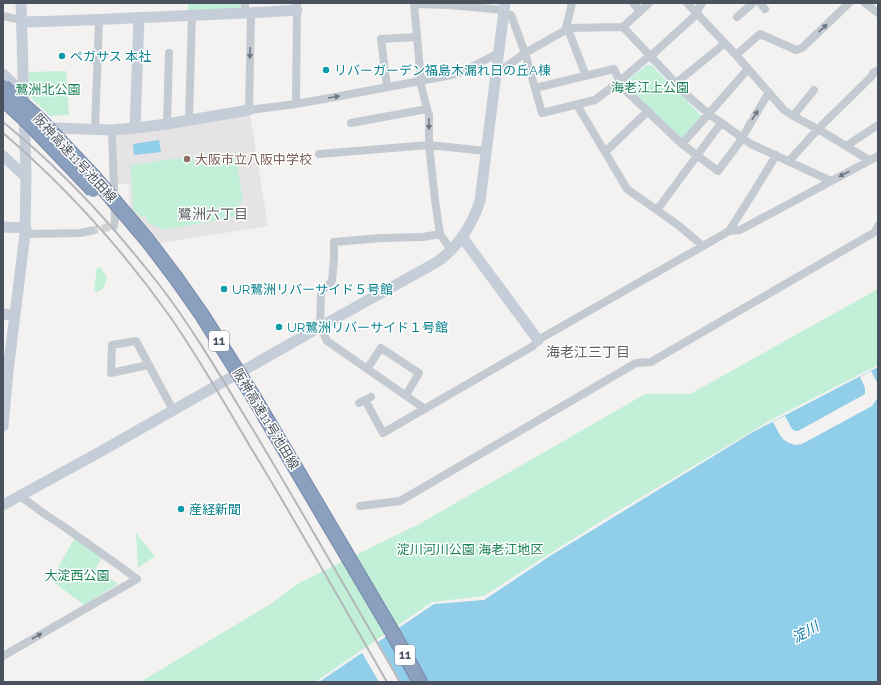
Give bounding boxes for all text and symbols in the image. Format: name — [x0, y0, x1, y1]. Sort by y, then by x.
one-way arrow — [818, 23, 828, 33]
one-way arrow — [247, 47, 253, 60]
place label: ペガサス 本社 — [70, 49, 151, 64]
marker: ペガサス 本社 — [57, 51, 67, 61]
place label: リバーガーデン福島木漏れ日の丘A棟 — [334, 63, 551, 78]
marker: リバーガーデン福島木漏れ日の丘A棟 — [321, 65, 331, 75]
park label: 海老江上公園 — [611, 80, 689, 95]
park label: 鷺洲北公園 — [15, 82, 81, 97]
one-way arrow — [328, 94, 340, 100]
one-way arrow — [752, 109, 759, 121]
street label: 阪神高速11号池田線 — [30, 111, 120, 205]
one-way arrow — [426, 118, 432, 131]
place label: 大阪市立八阪中学校 — [195, 152, 312, 167]
marker: 大阪市立八阪中学校 — [182, 154, 192, 164]
one-way arrow — [838, 171, 849, 177]
district label: 鷺洲六丁目 — [178, 206, 248, 222]
place label: UR鷺洲リバーサイド５号館 — [232, 282, 393, 297]
marker: UR鷺洲リバーサイド５号館 — [219, 284, 229, 294]
place label: UR鷺洲リバーサイド１号館 — [287, 320, 448, 335]
marker: UR鷺洲リバーサイド１号館 — [274, 322, 284, 332]
road number: 11 — [209, 331, 229, 351]
district label: 海老江三丁目 — [546, 344, 630, 360]
street label: 阪神高速11号池田線 — [230, 366, 302, 472]
place label: 産経新聞 — [189, 502, 241, 517]
marker: 産経新聞 — [176, 504, 186, 514]
park label: 淀川河川公園 海老江地区 — [397, 542, 543, 557]
park label: 大淀西公園 — [44, 568, 110, 583]
water label: 淀川 — [789, 617, 823, 646]
one-way arrow — [31, 633, 43, 640]
road number: 11 — [395, 645, 415, 665]

